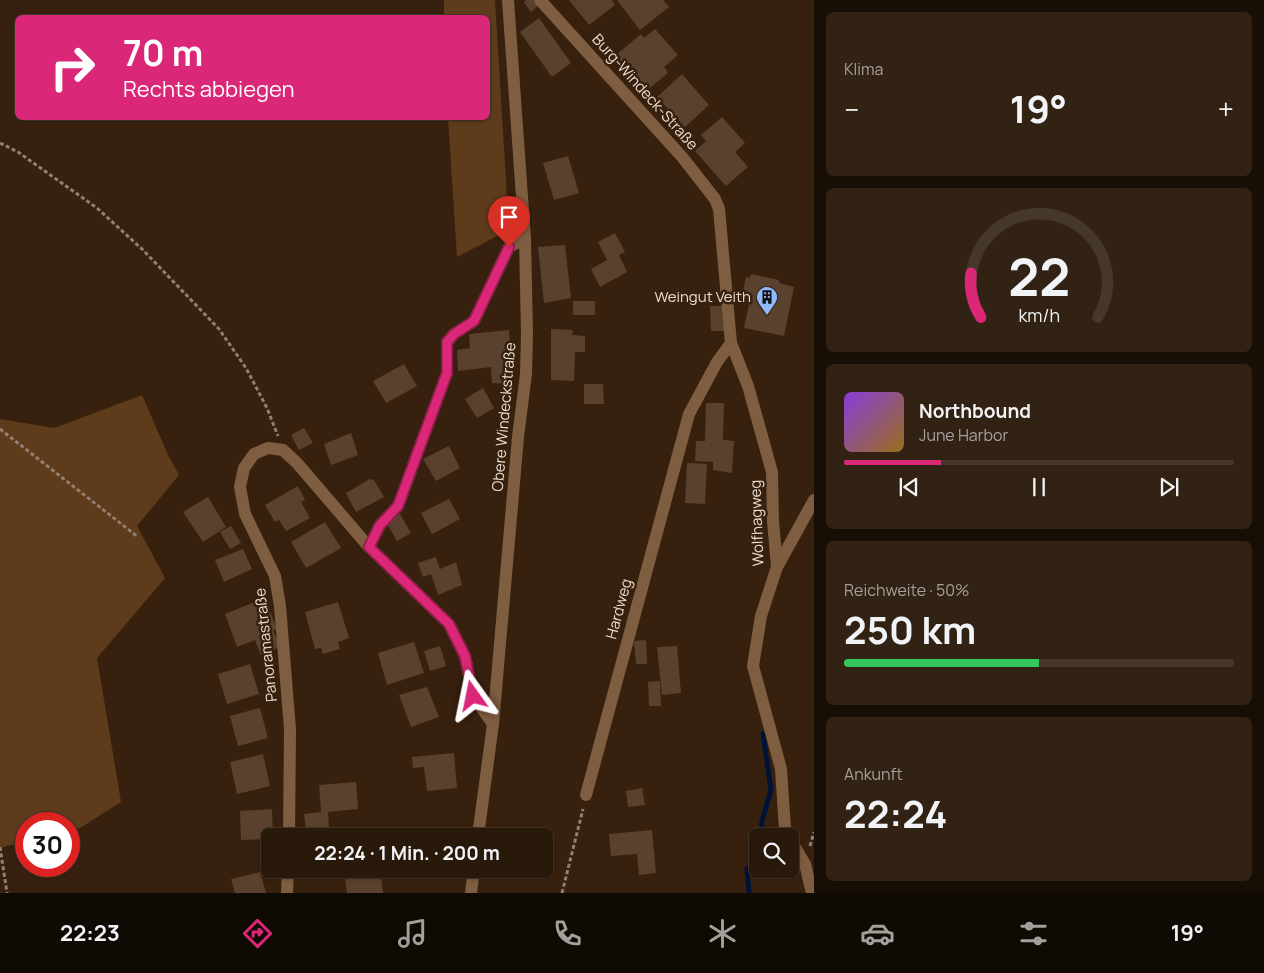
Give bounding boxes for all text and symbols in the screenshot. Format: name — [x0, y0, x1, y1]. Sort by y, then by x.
text: 70 m — [123, 29, 203, 77]
street label: Burg-Windeck-Straße — [588, 29, 703, 154]
icon: right — [40, 35, 105, 100]
text: Klima — [844, 58, 883, 80]
text: Rechts abbiegen — [123, 74, 295, 104]
text: 19° — [1010, 82, 1067, 134]
text: − — [844, 90, 859, 128]
text: + — [1218, 90, 1234, 128]
pin — [488, 196, 530, 247]
icon: arrive — [495, 203, 523, 231]
text: 22 — [1008, 241, 1070, 312]
building icon: Weingut Veith — [755, 285, 779, 316]
place label: Weingut Veith — [655, 286, 751, 307]
text: km/h — [1018, 303, 1060, 327]
street label: Obere Windeckstraße — [487, 341, 521, 493]
text: Northbound — [919, 398, 1031, 424]
text: June Harbor — [919, 424, 1008, 446]
icon: previous — [895, 473, 923, 501]
icon: pause — [1025, 473, 1053, 501]
icon: next — [1155, 473, 1183, 501]
street label: Wolfhagweg — [745, 480, 768, 566]
street label: Hardweg — [600, 576, 637, 641]
text: Reichweite · 50% — [844, 579, 969, 601]
street label: Panoramastraße — [249, 587, 282, 703]
text: 250 km — [844, 603, 976, 655]
position arrow — [446, 669, 498, 721]
text: Ankunft — [844, 763, 903, 785]
text: 22:24 — [844, 787, 947, 839]
speed limit sign: 30 — [15, 812, 80, 877]
map controls — [749, 828, 799, 878]
button: search — [749, 828, 799, 878]
text: 22:24 · 1 Min. · 200 m — [314, 840, 500, 866]
icon: directions — [240, 916, 275, 951]
icon: music — [395, 916, 430, 951]
icon: phone — [550, 916, 585, 951]
icon: climate — [705, 916, 740, 951]
icon: car — [860, 916, 895, 951]
icon: filters — [1016, 916, 1051, 951]
text: 22:23 — [60, 918, 120, 948]
text: 19° — [1171, 918, 1204, 948]

